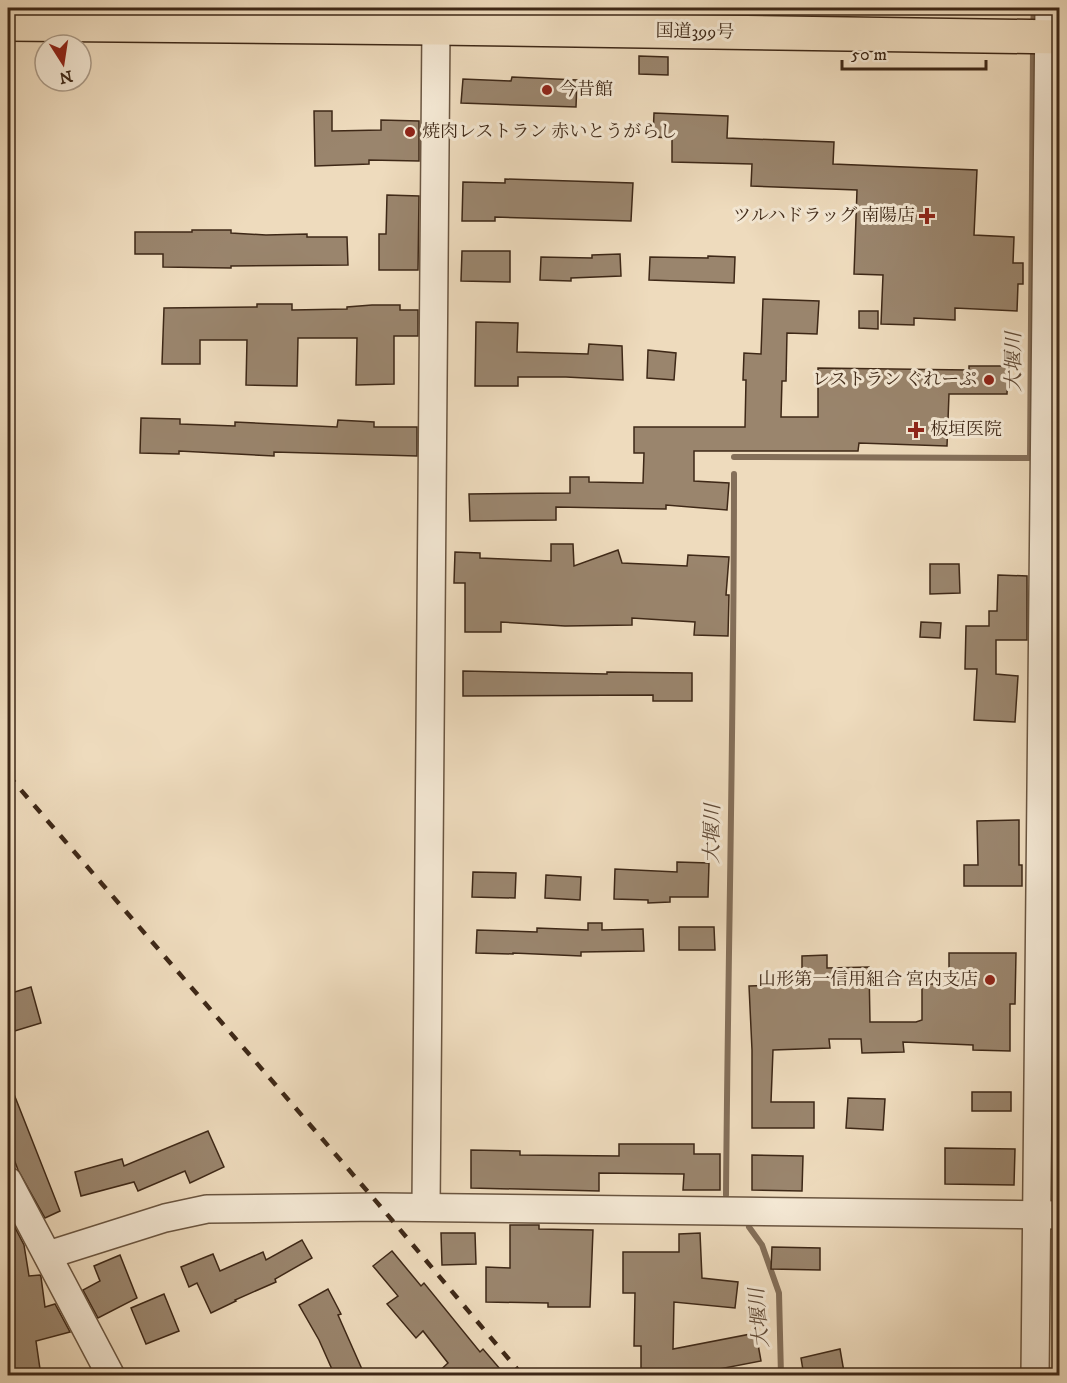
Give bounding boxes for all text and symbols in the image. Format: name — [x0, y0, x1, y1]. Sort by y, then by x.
street label: 国道399号 — [655, 20, 735, 44]
north arrow — [33, 33, 93, 93]
scale bar — [842, 33, 986, 71]
text: 50 m — [851, 44, 887, 66]
text: N — [57, 66, 74, 88]
place label: 今昔館 — [559, 79, 613, 101]
marker: 今昔館 — [540, 83, 554, 97]
place label: 焼肉レストラン 赤いとうがらし — [422, 121, 677, 143]
marker: 焼肉レストラン 赤いとうがらし — [403, 125, 417, 139]
place label: ツルハドラッグ 南陽店 — [733, 205, 915, 227]
marker: ツルハドラッグ 南陽店 — [920, 209, 934, 223]
water label: 大堰川 — [1002, 330, 1027, 392]
place label: レストラン ぐれーぷ — [812, 369, 977, 391]
marker: レストラン ぐれーぷ — [982, 373, 996, 387]
place label: 板垣医院 — [930, 419, 1002, 441]
marker: 板垣医院 — [907, 421, 925, 439]
water label: 大堰川 — [700, 802, 726, 864]
place label: 山形第一信用組合 宮内支店 — [758, 969, 978, 991]
marker: 山形第一信用組合 宮内支店 — [983, 973, 997, 987]
water label: 大堰川 — [745, 1285, 775, 1349]

